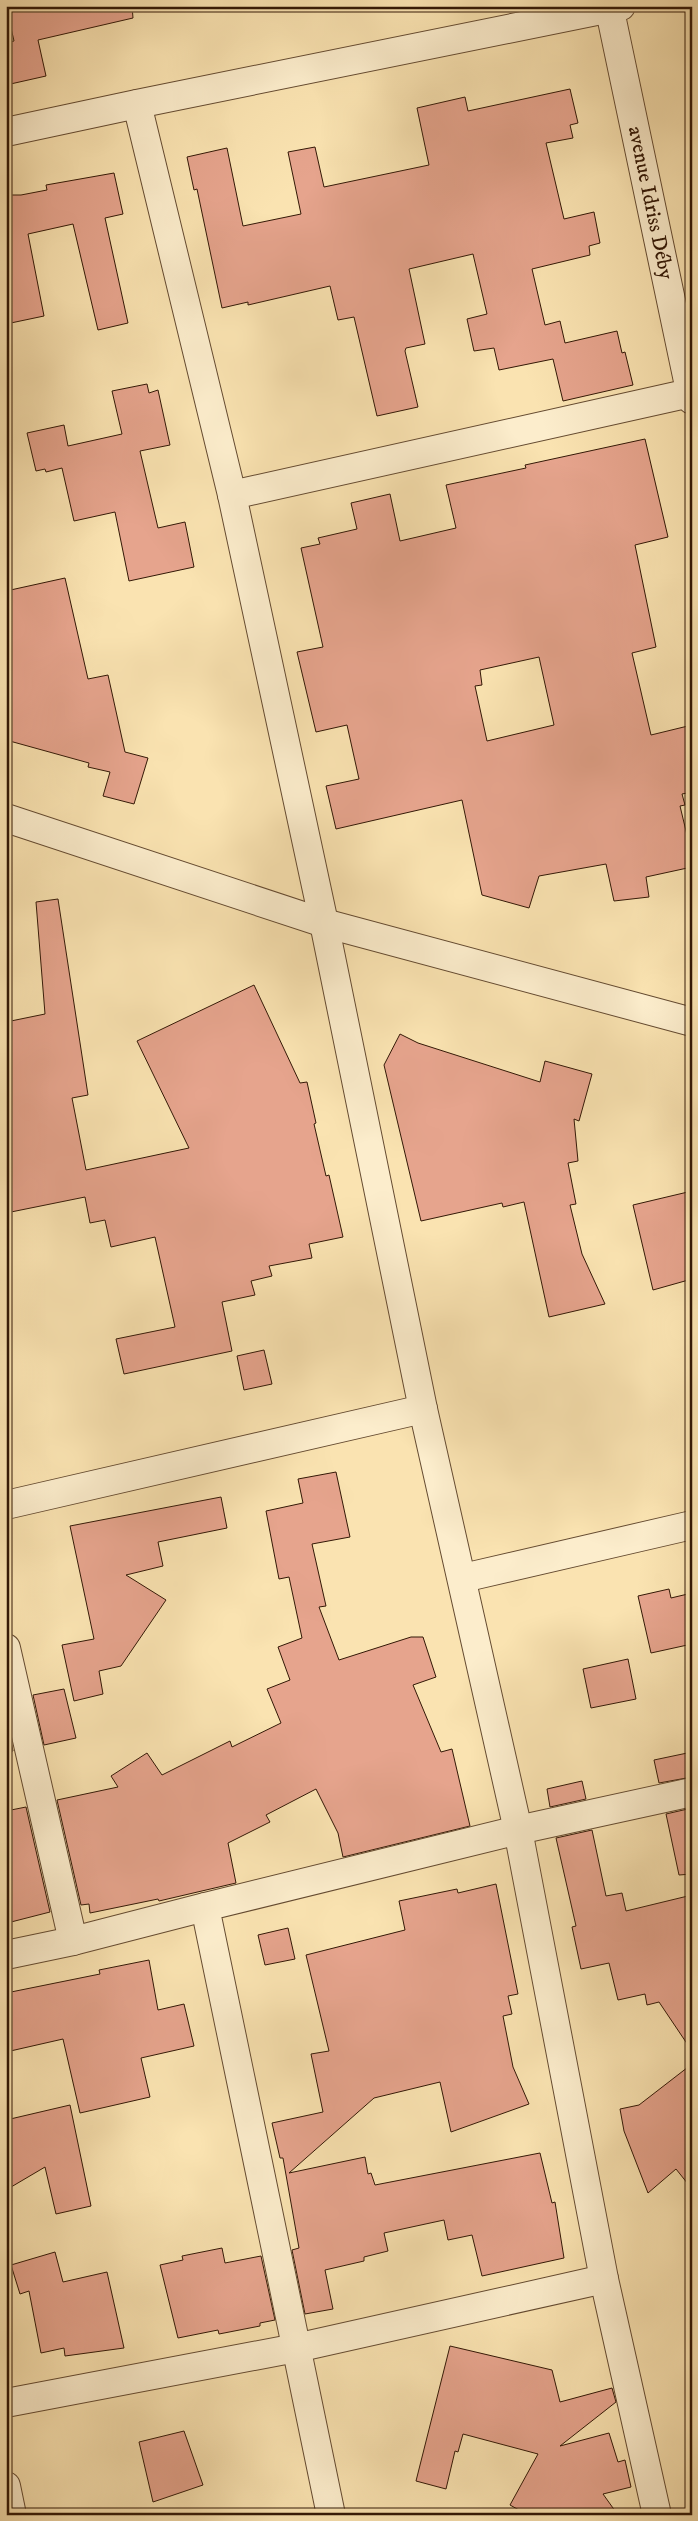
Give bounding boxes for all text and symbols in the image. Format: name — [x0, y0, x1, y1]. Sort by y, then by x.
street label: avenue Idriss Déby — [622, 124, 679, 283]

